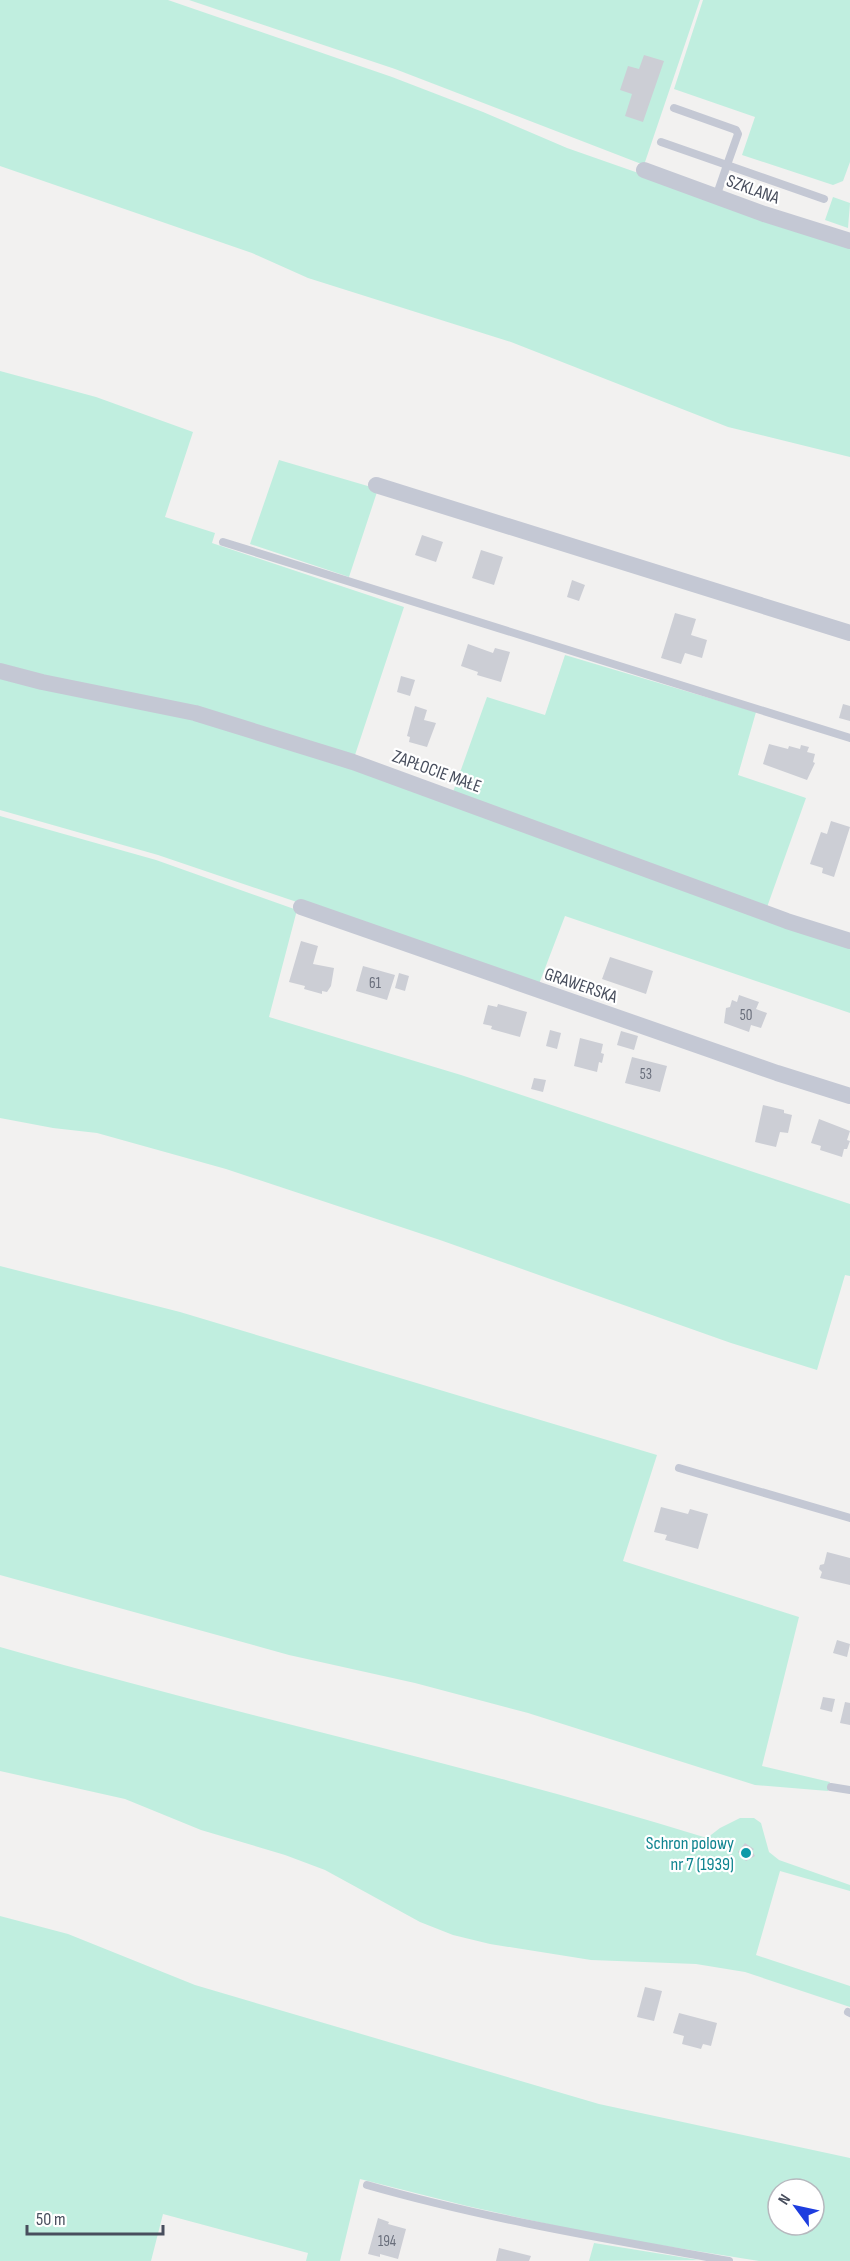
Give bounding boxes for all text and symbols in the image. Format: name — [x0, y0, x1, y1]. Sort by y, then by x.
street label: SZKLANA — [724, 170, 782, 209]
street label: ZAPŁOCIE MAŁE — [389, 746, 484, 797]
street label: GRAWERSKA — [542, 963, 620, 1008]
house number: 61 — [369, 974, 382, 993]
house number: 50 — [740, 1006, 752, 1025]
house number: 53 — [640, 1065, 652, 1084]
place label: Schron polowy nr 7 (1939) — [646, 1833, 734, 1875]
marker: Schron polowy nr 7 (1939) — [739, 1846, 753, 1860]
north arrow — [766, 2177, 826, 2237]
text: N — [774, 2191, 795, 2208]
scale bar — [27, 2198, 164, 2236]
text: 50 m — [36, 2209, 66, 2230]
house number: 194 — [378, 2232, 396, 2251]

